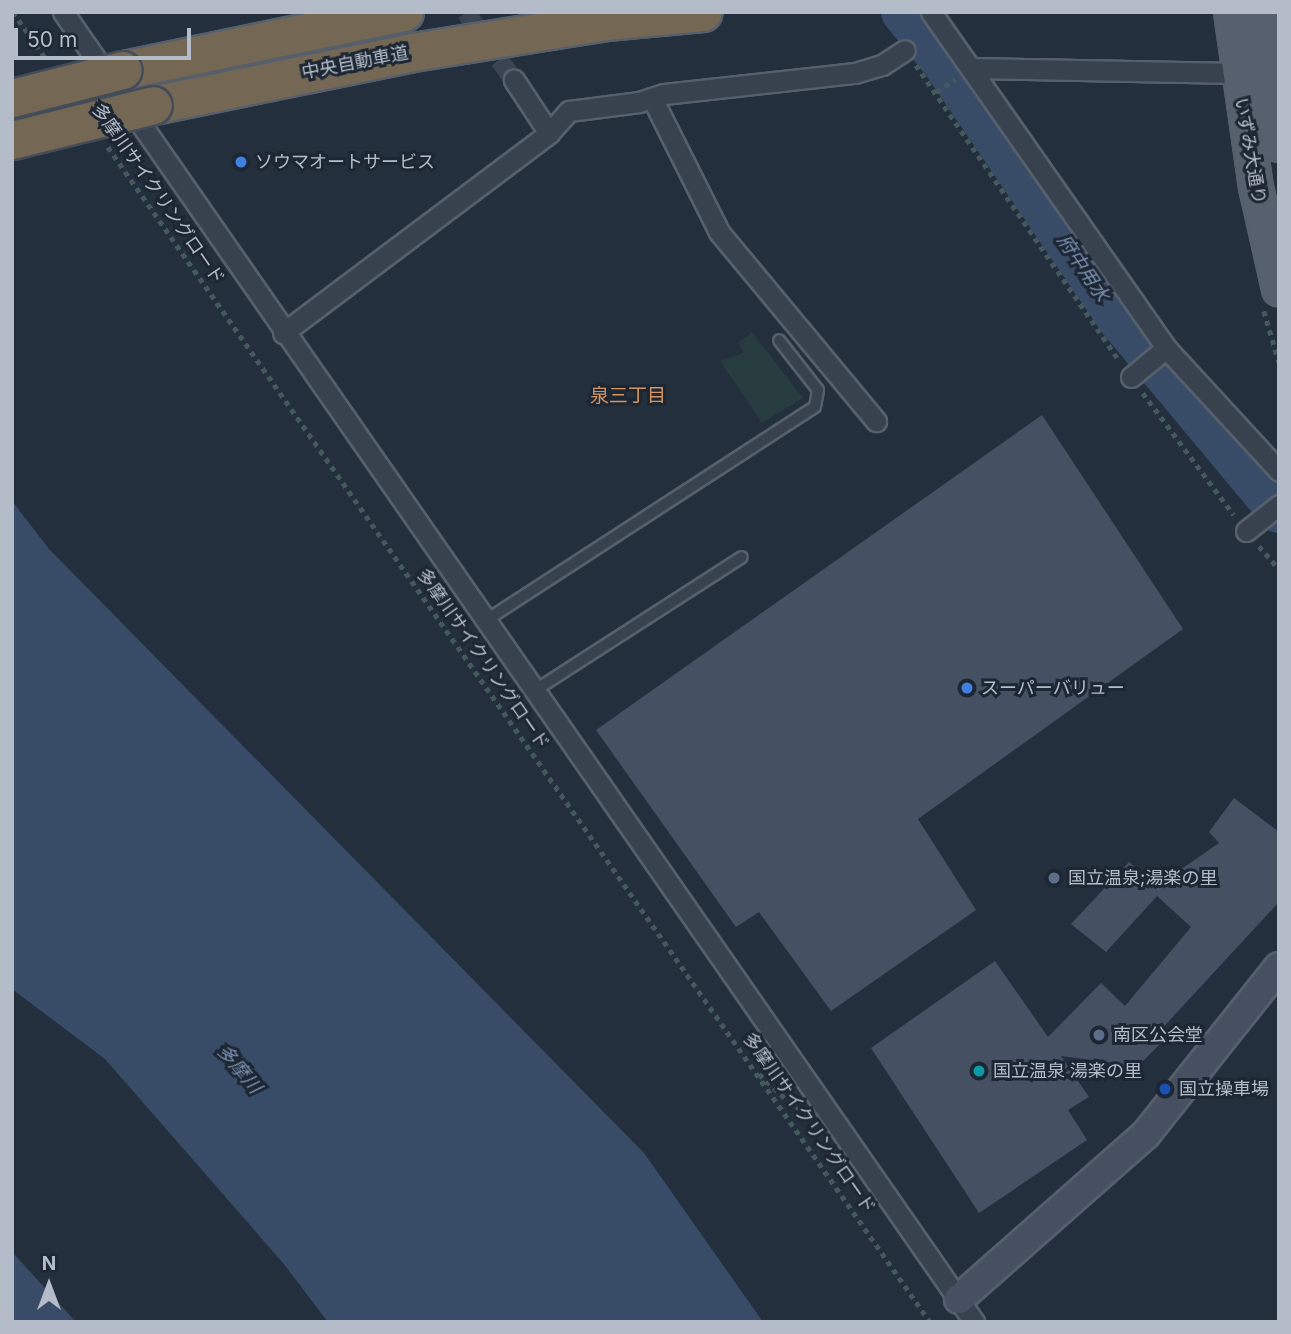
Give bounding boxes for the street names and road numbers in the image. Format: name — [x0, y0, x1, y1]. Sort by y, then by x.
street label: 中央自動車道 — [300, 42, 410, 84]
street label: いずみ大通り — [1230, 96, 1270, 206]
street label: 多摩川サイクリングロード — [87, 99, 229, 289]
street label: 多摩川サイクリングロード — [412, 564, 554, 754]
street label: 多摩川サイクリングロード — [738, 1028, 880, 1218]

